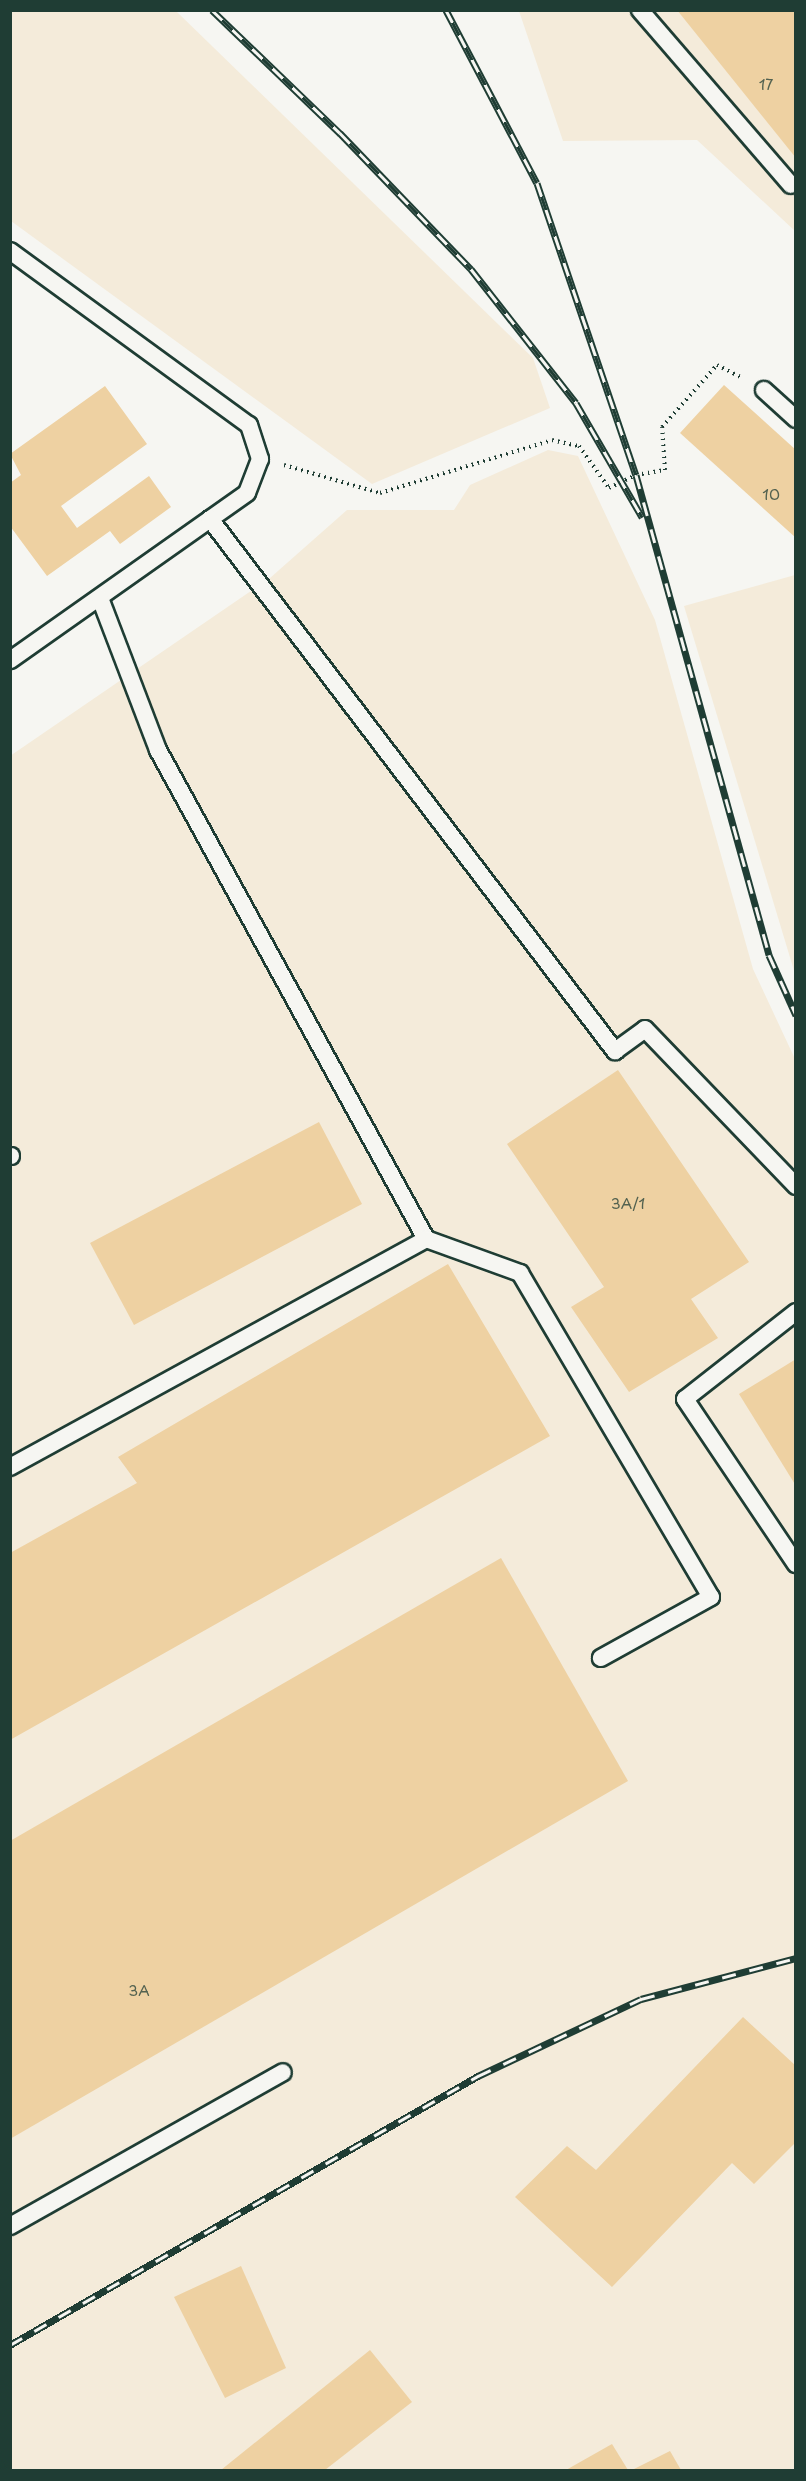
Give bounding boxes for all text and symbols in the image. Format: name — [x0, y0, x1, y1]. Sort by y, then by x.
house number: 17 — [759, 75, 773, 93]
house number: 10 — [762, 485, 780, 503]
house number: 3А/1 — [611, 1194, 645, 1212]
house number: 3А — [128, 1981, 150, 1999]

